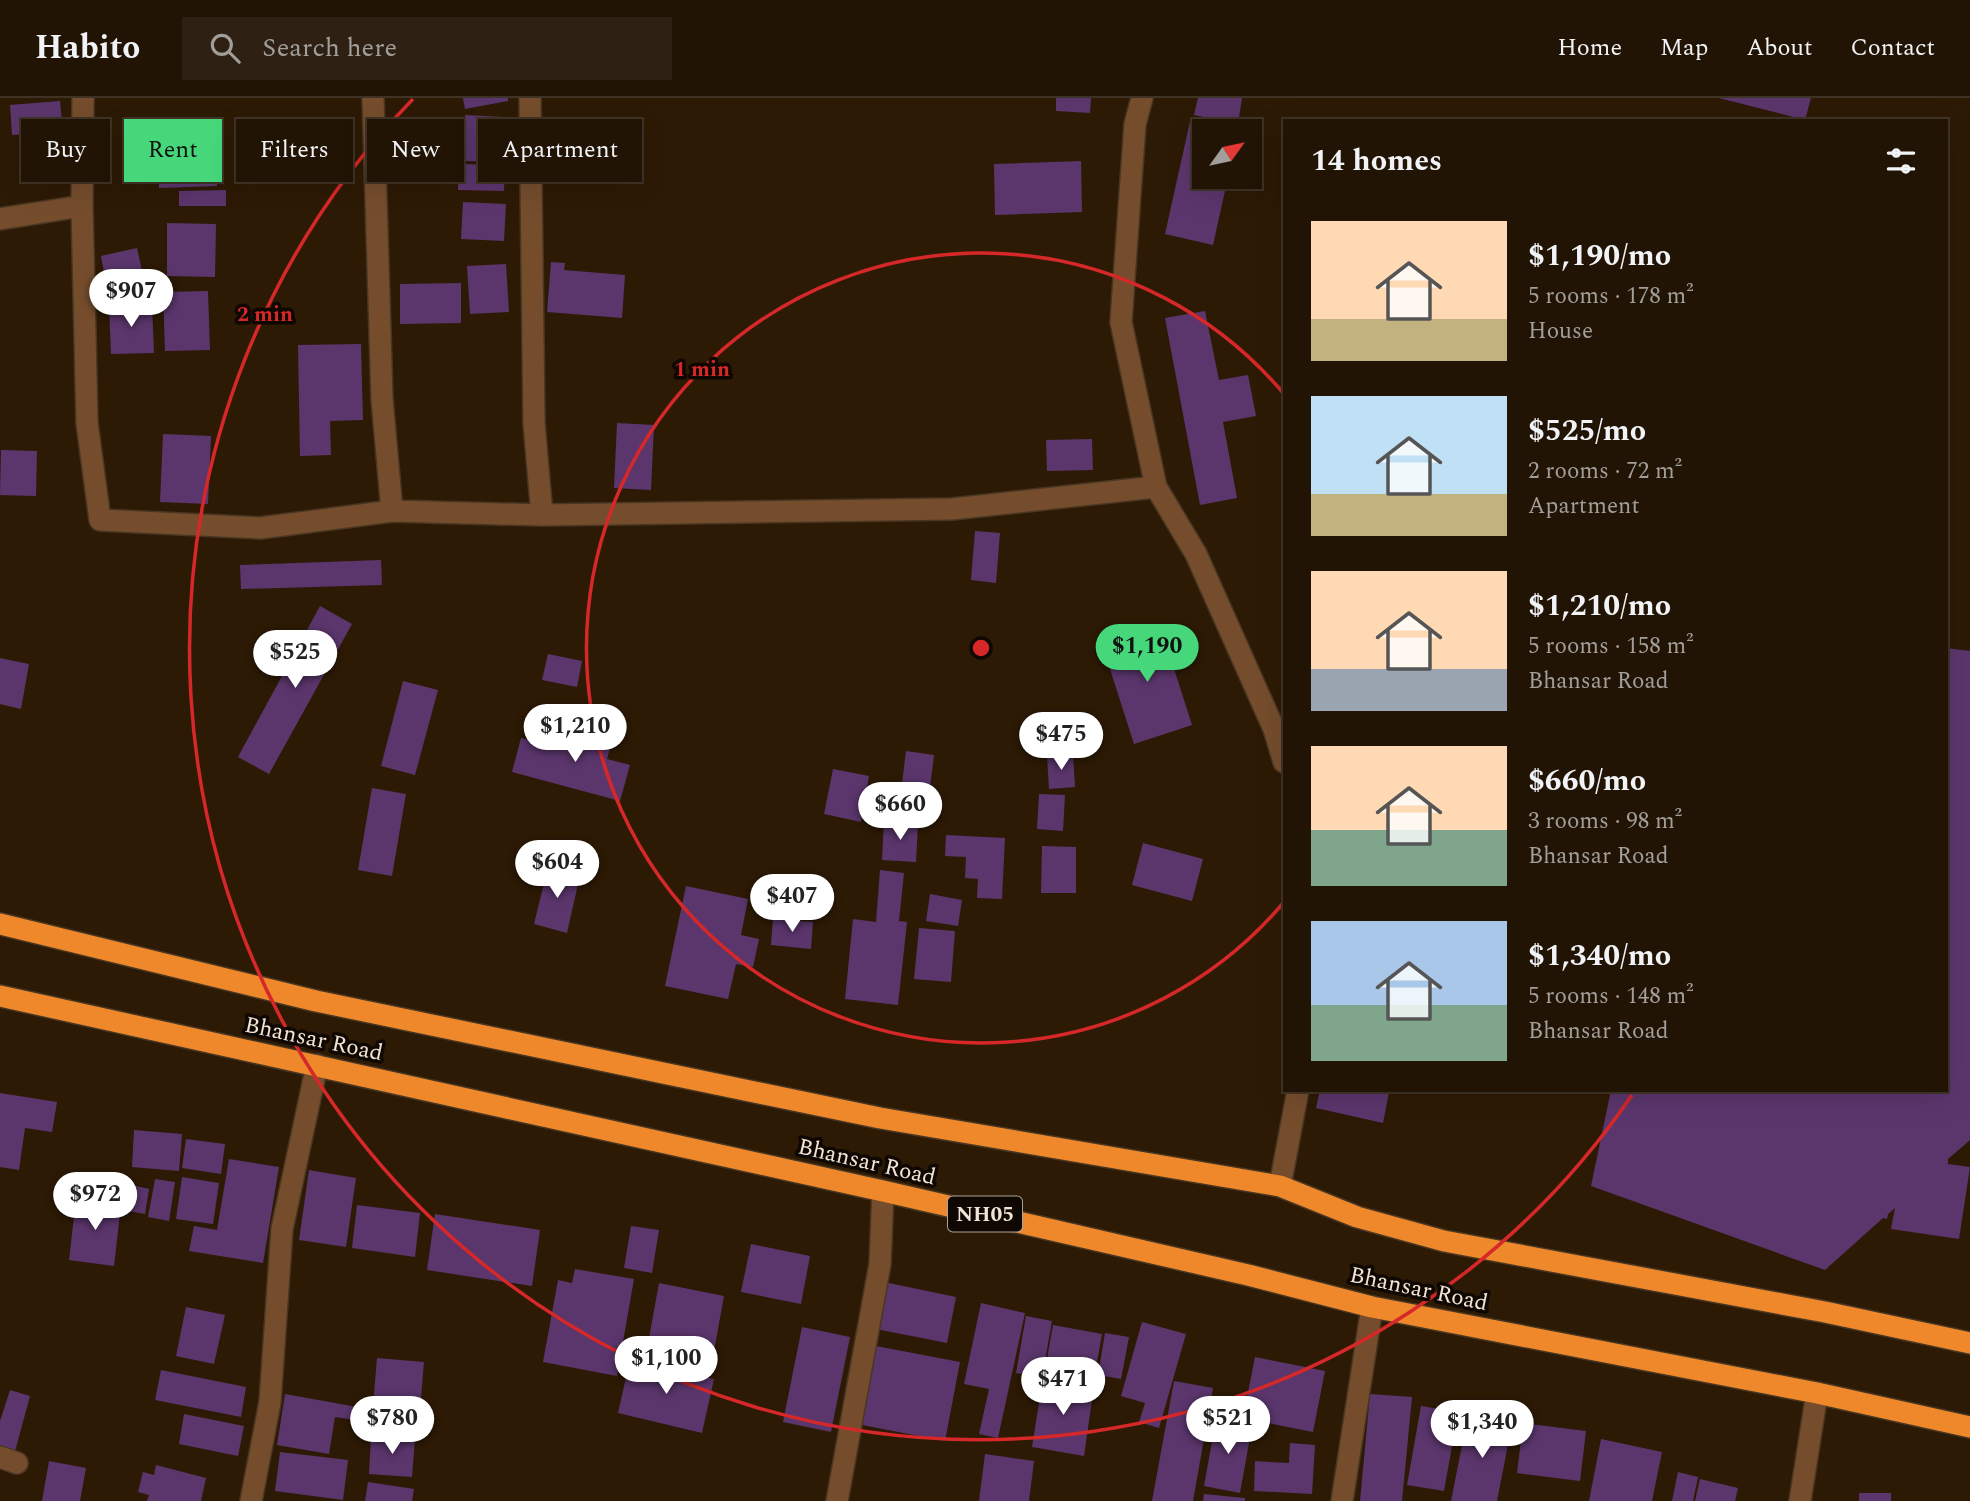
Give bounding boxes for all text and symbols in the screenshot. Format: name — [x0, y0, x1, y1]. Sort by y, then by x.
search box — [182, 17, 672, 80]
text: Habito — [35, 23, 140, 73]
text: Search here — [262, 28, 397, 68]
icon: search — [206, 29, 244, 67]
text: Home — [1557, 30, 1622, 66]
text: Map — [1660, 30, 1708, 66]
text: About — [1746, 30, 1812, 66]
text: Contact — [1850, 30, 1935, 66]
chip: Buy — [21, 119, 110, 182]
chip: Rent — [124, 119, 222, 182]
chip: Filters — [236, 119, 353, 182]
chip: New — [367, 119, 464, 182]
chip: Apartment — [478, 119, 642, 182]
north arrow — [1192, 119, 1262, 189]
map controls — [1192, 119, 1262, 189]
text: 14 homes — [1311, 138, 1442, 184]
icon: filters — [1882, 142, 1920, 180]
text: $1,190/mo — [1528, 233, 1671, 279]
icon: home — [1367, 249, 1451, 333]
pin: $907 — [90, 270, 172, 329]
text: $907 — [105, 274, 157, 309]
text: 5 rooms · 178 m² — [1528, 279, 1694, 314]
text: 2 min — [237, 299, 293, 331]
text: House — [1528, 314, 1593, 349]
text: 1 min — [674, 354, 730, 386]
text: $525/mo — [1528, 408, 1646, 454]
icon: home — [1367, 424, 1451, 508]
text: 2 rooms · 72 m² — [1528, 454, 1682, 489]
text: Apartment — [1528, 489, 1640, 524]
text: $1,210/mo — [1528, 583, 1671, 629]
icon: home — [1367, 599, 1451, 683]
pin: $1,190 — [1090, 624, 1204, 684]
text: $1,190 — [1112, 629, 1182, 664]
text: 5 rooms · 158 m² — [1528, 629, 1694, 664]
pin: $525 — [254, 630, 336, 690]
text: $525 — [269, 635, 321, 670]
centre of rings — [969, 636, 993, 660]
text: Bhansar Road — [1528, 664, 1669, 699]
pin: $1,210 — [518, 704, 632, 764]
text: $1,210 — [540, 709, 610, 744]
pin: $475 — [1020, 712, 1102, 772]
text: $475 — [1035, 717, 1087, 752]
text: $660/mo — [1528, 758, 1646, 804]
icon: home — [1367, 774, 1451, 858]
pin: $660 — [859, 782, 941, 842]
text: $660 — [874, 787, 926, 822]
text: 3 rooms · 98 m² — [1528, 804, 1682, 839]
text: Bhansar Road — [1528, 839, 1669, 874]
pin: $604 — [516, 840, 598, 900]
text: $604 — [531, 845, 583, 880]
pin: $407 — [751, 874, 833, 934]
text: $407 — [766, 879, 818, 914]
text: $1,340/mo — [1528, 933, 1671, 979]
icon: home — [1367, 949, 1451, 1033]
text: 5 rooms · 148 m² — [1528, 979, 1694, 1014]
street label: Bhansar Road — [241, 1008, 386, 1071]
text: Bhansar Road — [1528, 1014, 1669, 1049]
street label: Bhansar Road — [794, 1130, 939, 1195]
pin: $972 — [54, 1172, 136, 1232]
text: $972 — [69, 1177, 121, 1212]
road number: NH05 — [948, 1196, 1022, 1232]
street label: Bhansar Road — [1346, 1258, 1491, 1321]
pin: $1,100 — [609, 1336, 723, 1396]
text: $1,100 — [631, 1341, 701, 1376]
pin: $471 — [1022, 1358, 1104, 1417]
text: $471 — [1037, 1362, 1089, 1397]
pin: $780 — [351, 1396, 433, 1456]
pin: $521 — [1187, 1396, 1269, 1456]
pin: $1,340 — [1425, 1400, 1539, 1460]
text: $780 — [366, 1401, 418, 1436]
text: $521 — [1202, 1401, 1254, 1436]
text: $1,340 — [1447, 1405, 1517, 1440]

